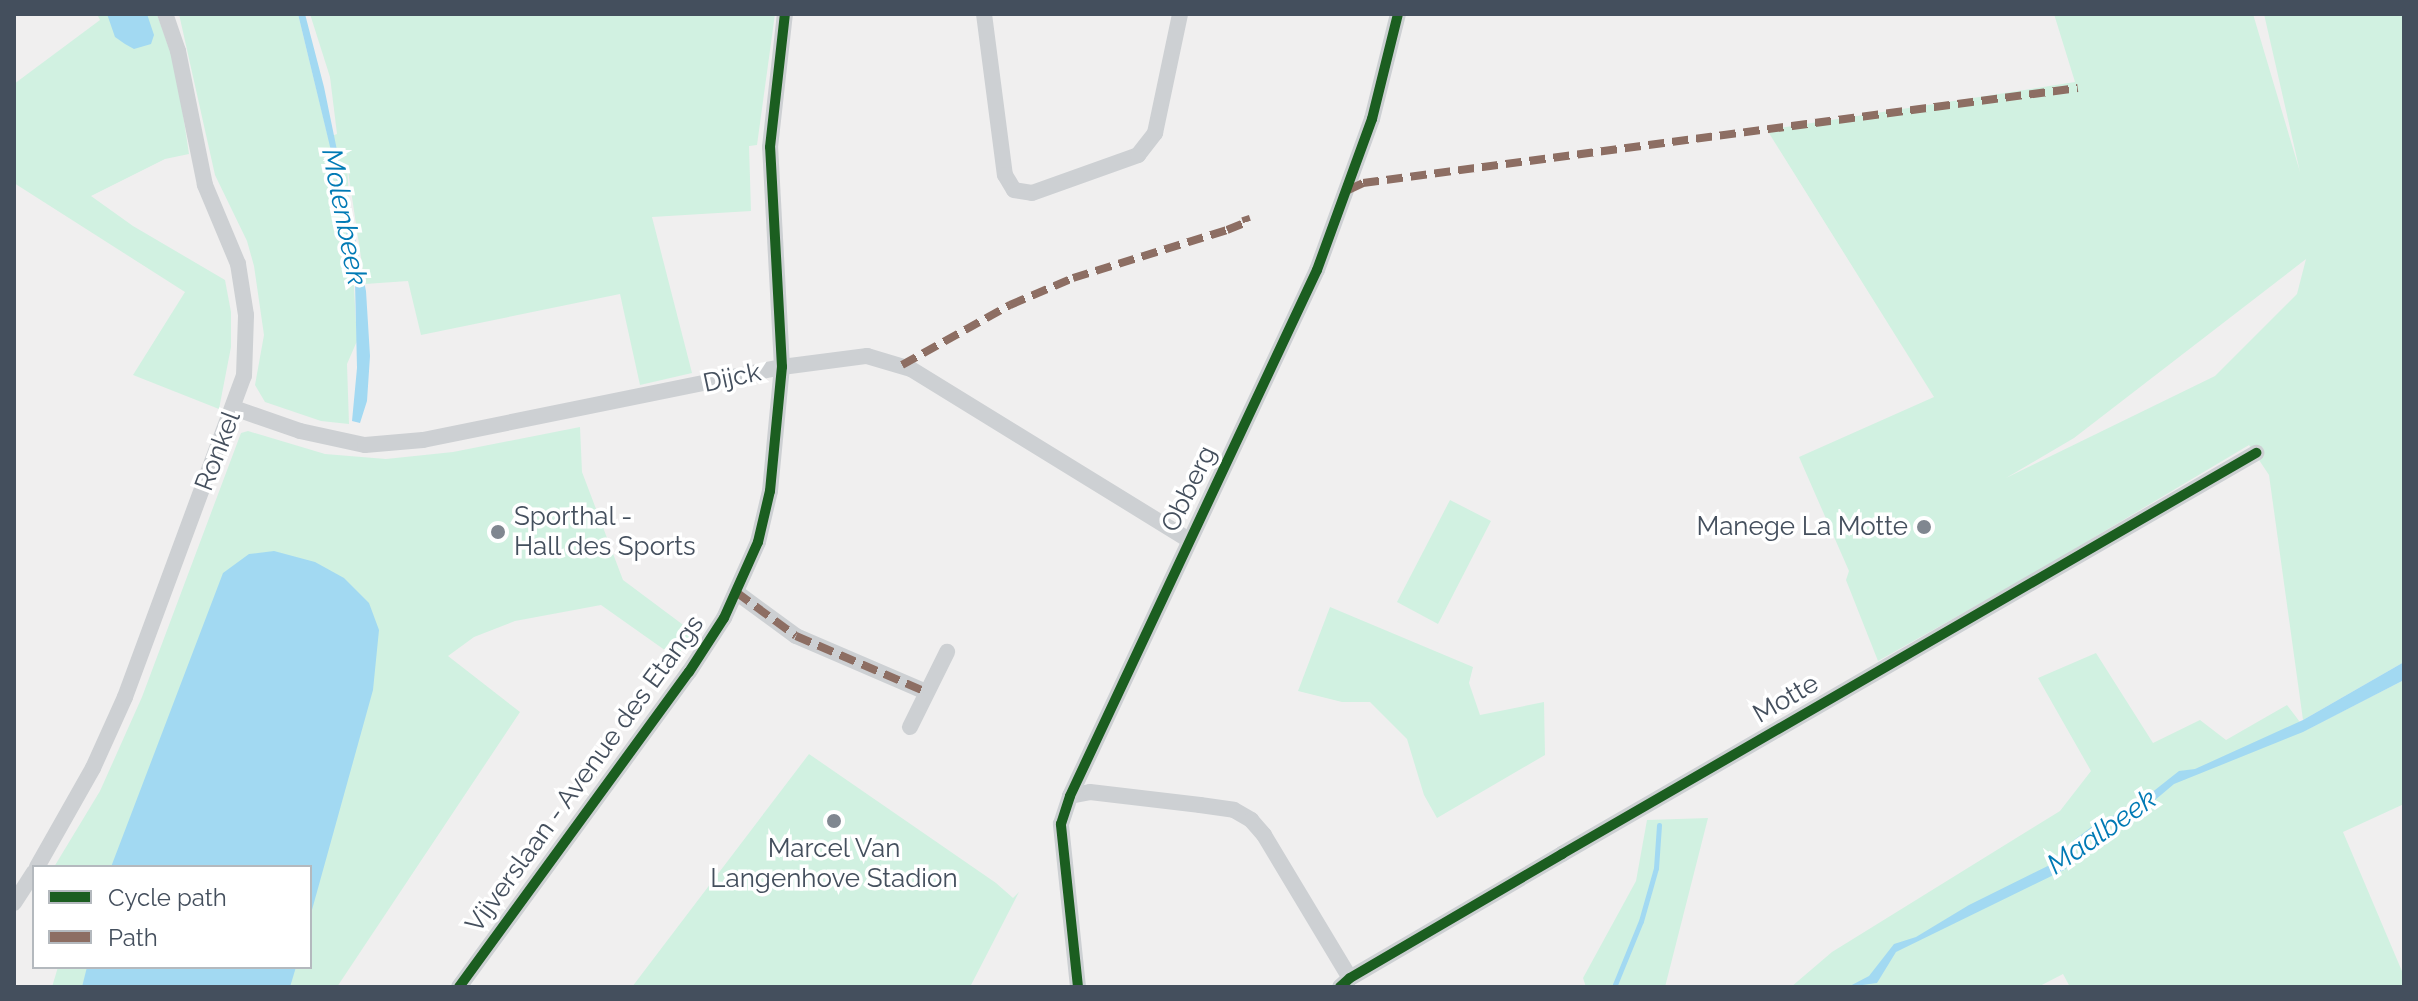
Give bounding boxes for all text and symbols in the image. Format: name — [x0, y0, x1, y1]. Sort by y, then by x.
water label: Molenbeek — [314, 146, 374, 288]
street label: Dijck — [700, 357, 764, 399]
street label: Ronkel — [189, 407, 247, 495]
street label: Obberg — [1155, 441, 1223, 537]
place label: Sporthal - Hall des Sports — [514, 501, 696, 562]
place label: Manege La Motte — [1697, 511, 1908, 543]
marker: Manege La Motte — [1915, 518, 1933, 536]
marker: Sporthal - Hall des Sports — [489, 523, 507, 541]
street label: Vijverslaan - Avenue des Etangs — [459, 609, 711, 939]
street label: Motte — [1748, 668, 1824, 730]
water label: Maalbeek — [2041, 782, 2163, 882]
marker: Marcel Van Langenhove Stadion — [825, 812, 843, 830]
place label: Marcel Van Langenhove Stadion — [710, 833, 958, 894]
legend — [32, 865, 312, 969]
text: Cycle path — [108, 883, 227, 912]
text: Path — [108, 923, 158, 952]

